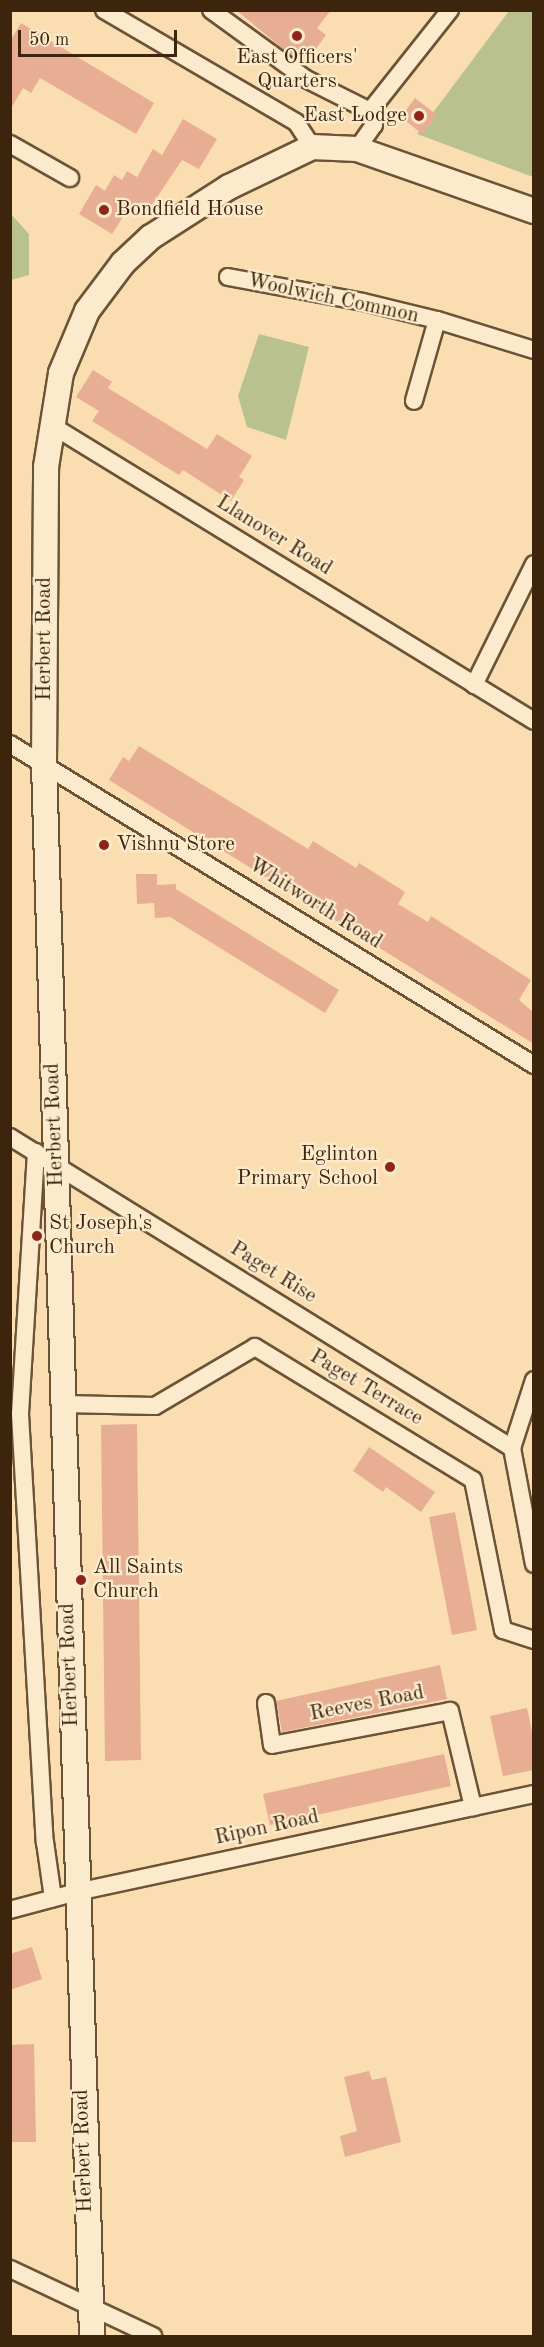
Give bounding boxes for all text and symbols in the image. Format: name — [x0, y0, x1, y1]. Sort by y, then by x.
scale bar — [21, 18, 180, 56]
marker: East Officers' Quarters — [290, 29, 304, 43]
text: 50 m — [29, 31, 69, 49]
place label: East Officers' Quarters — [236, 45, 358, 95]
place label: East Lodge — [303, 103, 407, 129]
marker: East Lodge — [412, 109, 426, 123]
place label: Bondfield House — [116, 197, 263, 223]
marker: Bondfield House — [97, 203, 111, 217]
street label: Woolwich Common — [245, 268, 421, 330]
street label: Llanover Road — [211, 490, 337, 582]
street label: Herbert Road — [32, 577, 58, 701]
place label: Vishnu Store — [116, 832, 235, 858]
marker: Vishnu Store — [97, 838, 111, 852]
street label: Whitworth Road — [244, 853, 386, 955]
street label: Herbert Road — [40, 1063, 70, 1187]
place label: Eglinton Primary School — [237, 1142, 378, 1192]
marker: Eglinton Primary School — [383, 1160, 397, 1174]
place label: St Joseph's Church — [49, 1211, 152, 1261]
marker: St Joseph's Church — [30, 1229, 44, 1243]
street label: Paget Rise — [225, 1236, 321, 1310]
street label: Paget Terrace — [305, 1344, 427, 1432]
place label: All Saints Church — [93, 1555, 183, 1605]
marker: All Saints Church — [74, 1573, 88, 1587]
street label: Herbert Road — [55, 1603, 85, 1727]
street label: Reeves Road — [308, 1681, 426, 1727]
street label: Ripon Road — [213, 1805, 321, 1851]
street label: Herbert Road — [69, 2089, 99, 2213]

